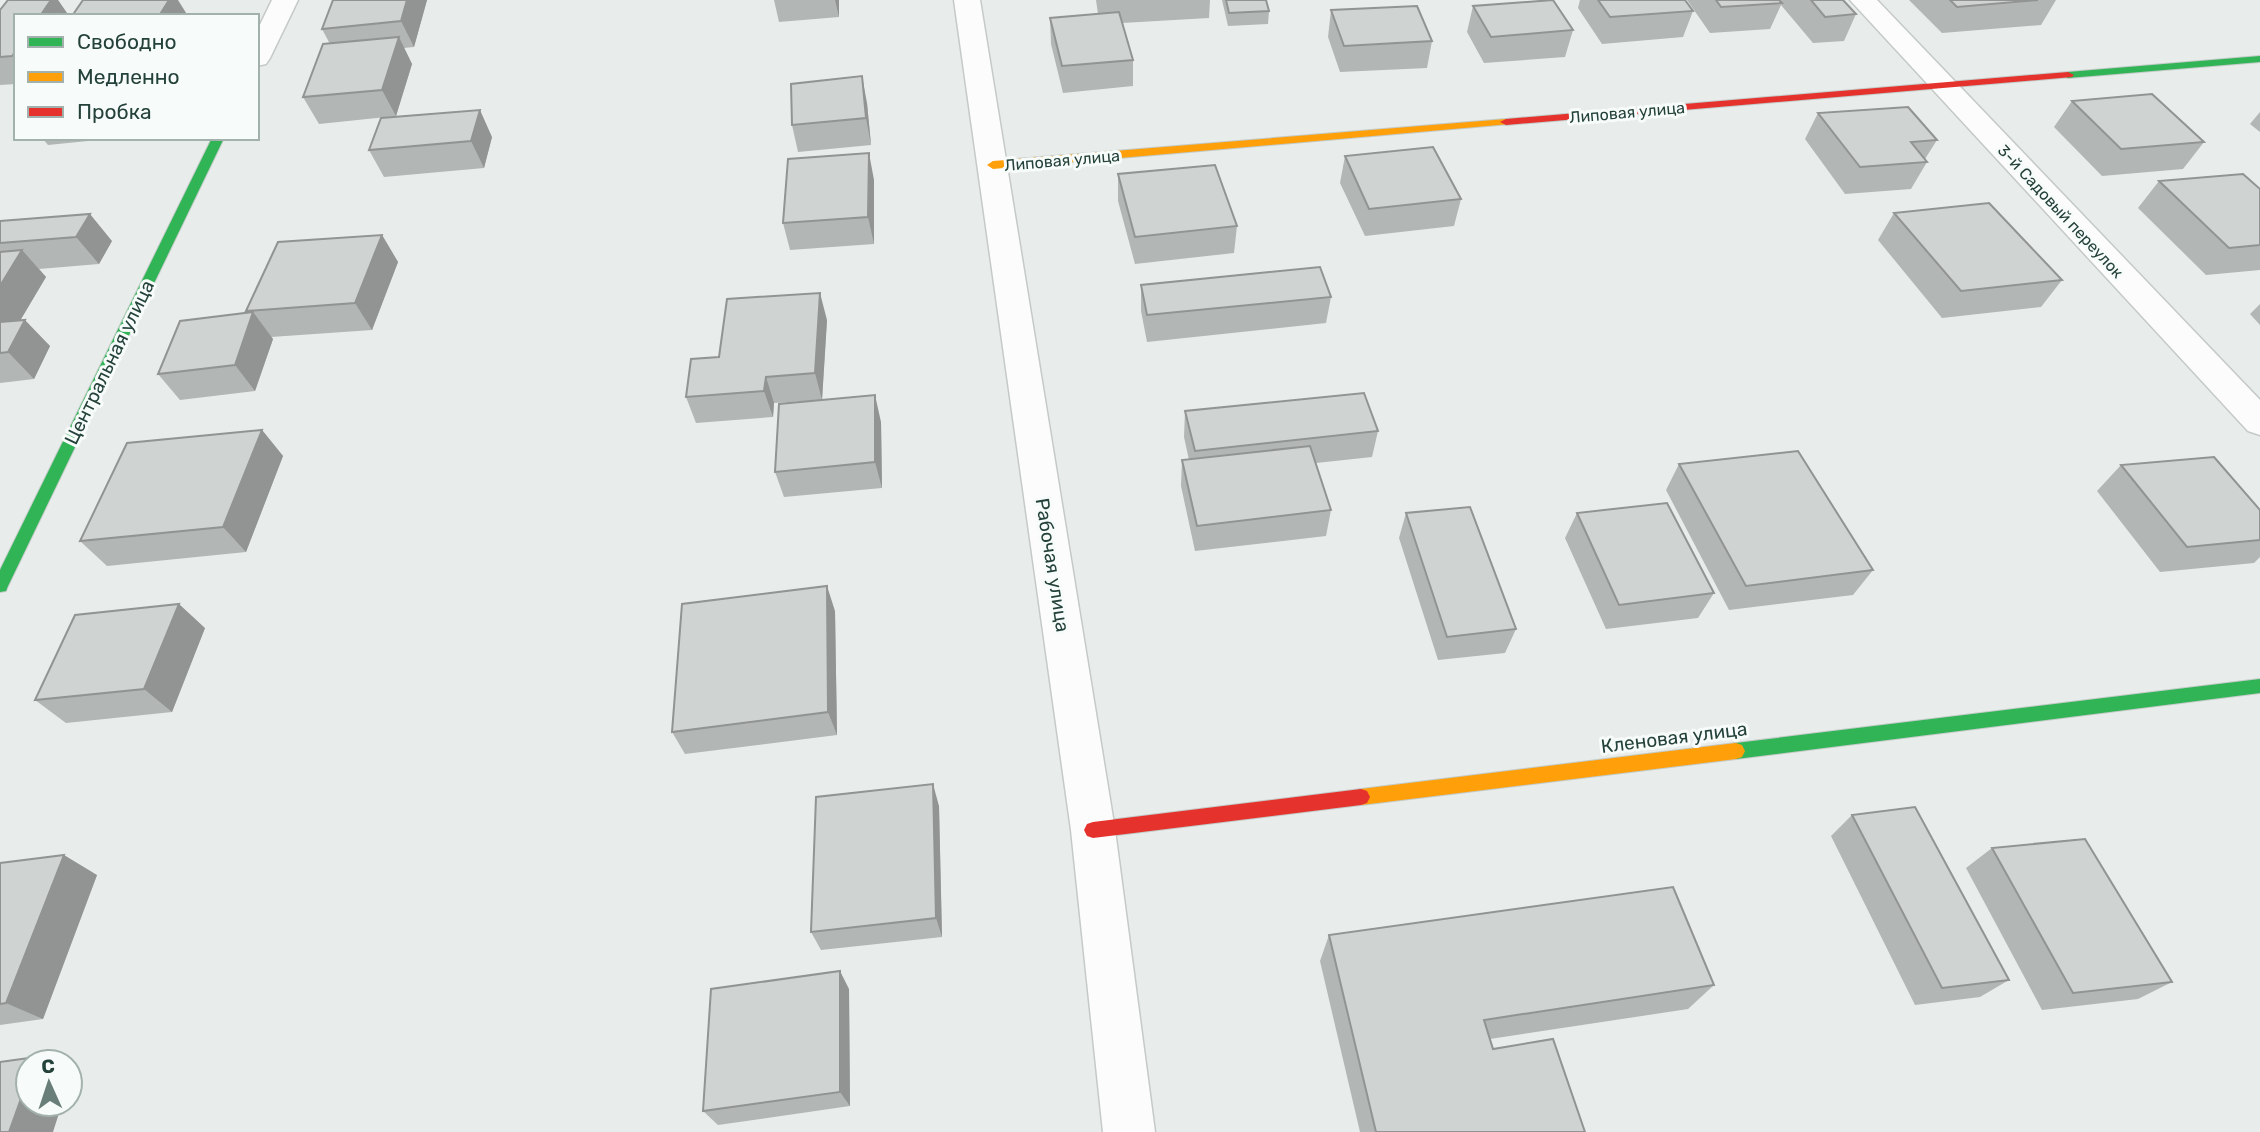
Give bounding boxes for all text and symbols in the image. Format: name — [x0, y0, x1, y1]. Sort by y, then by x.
legend — [14, 14, 259, 140]
text: Свободно — [77, 29, 177, 54]
text: Медленно — [77, 64, 180, 89]
street label: Липовая улица — [1568, 98, 1686, 127]
text: Пробка — [77, 99, 152, 124]
street label: 3-й Садовый переулок — [1994, 141, 2128, 282]
street label: Липовая улица — [1003, 146, 1121, 175]
street label: Центральная улица — [60, 276, 159, 448]
street label: Рабочая улица — [1031, 496, 1074, 634]
street label: Кленовая улица — [1600, 717, 1748, 758]
north arrow — [14, 1048, 84, 1118]
text: С — [41, 1055, 55, 1078]

